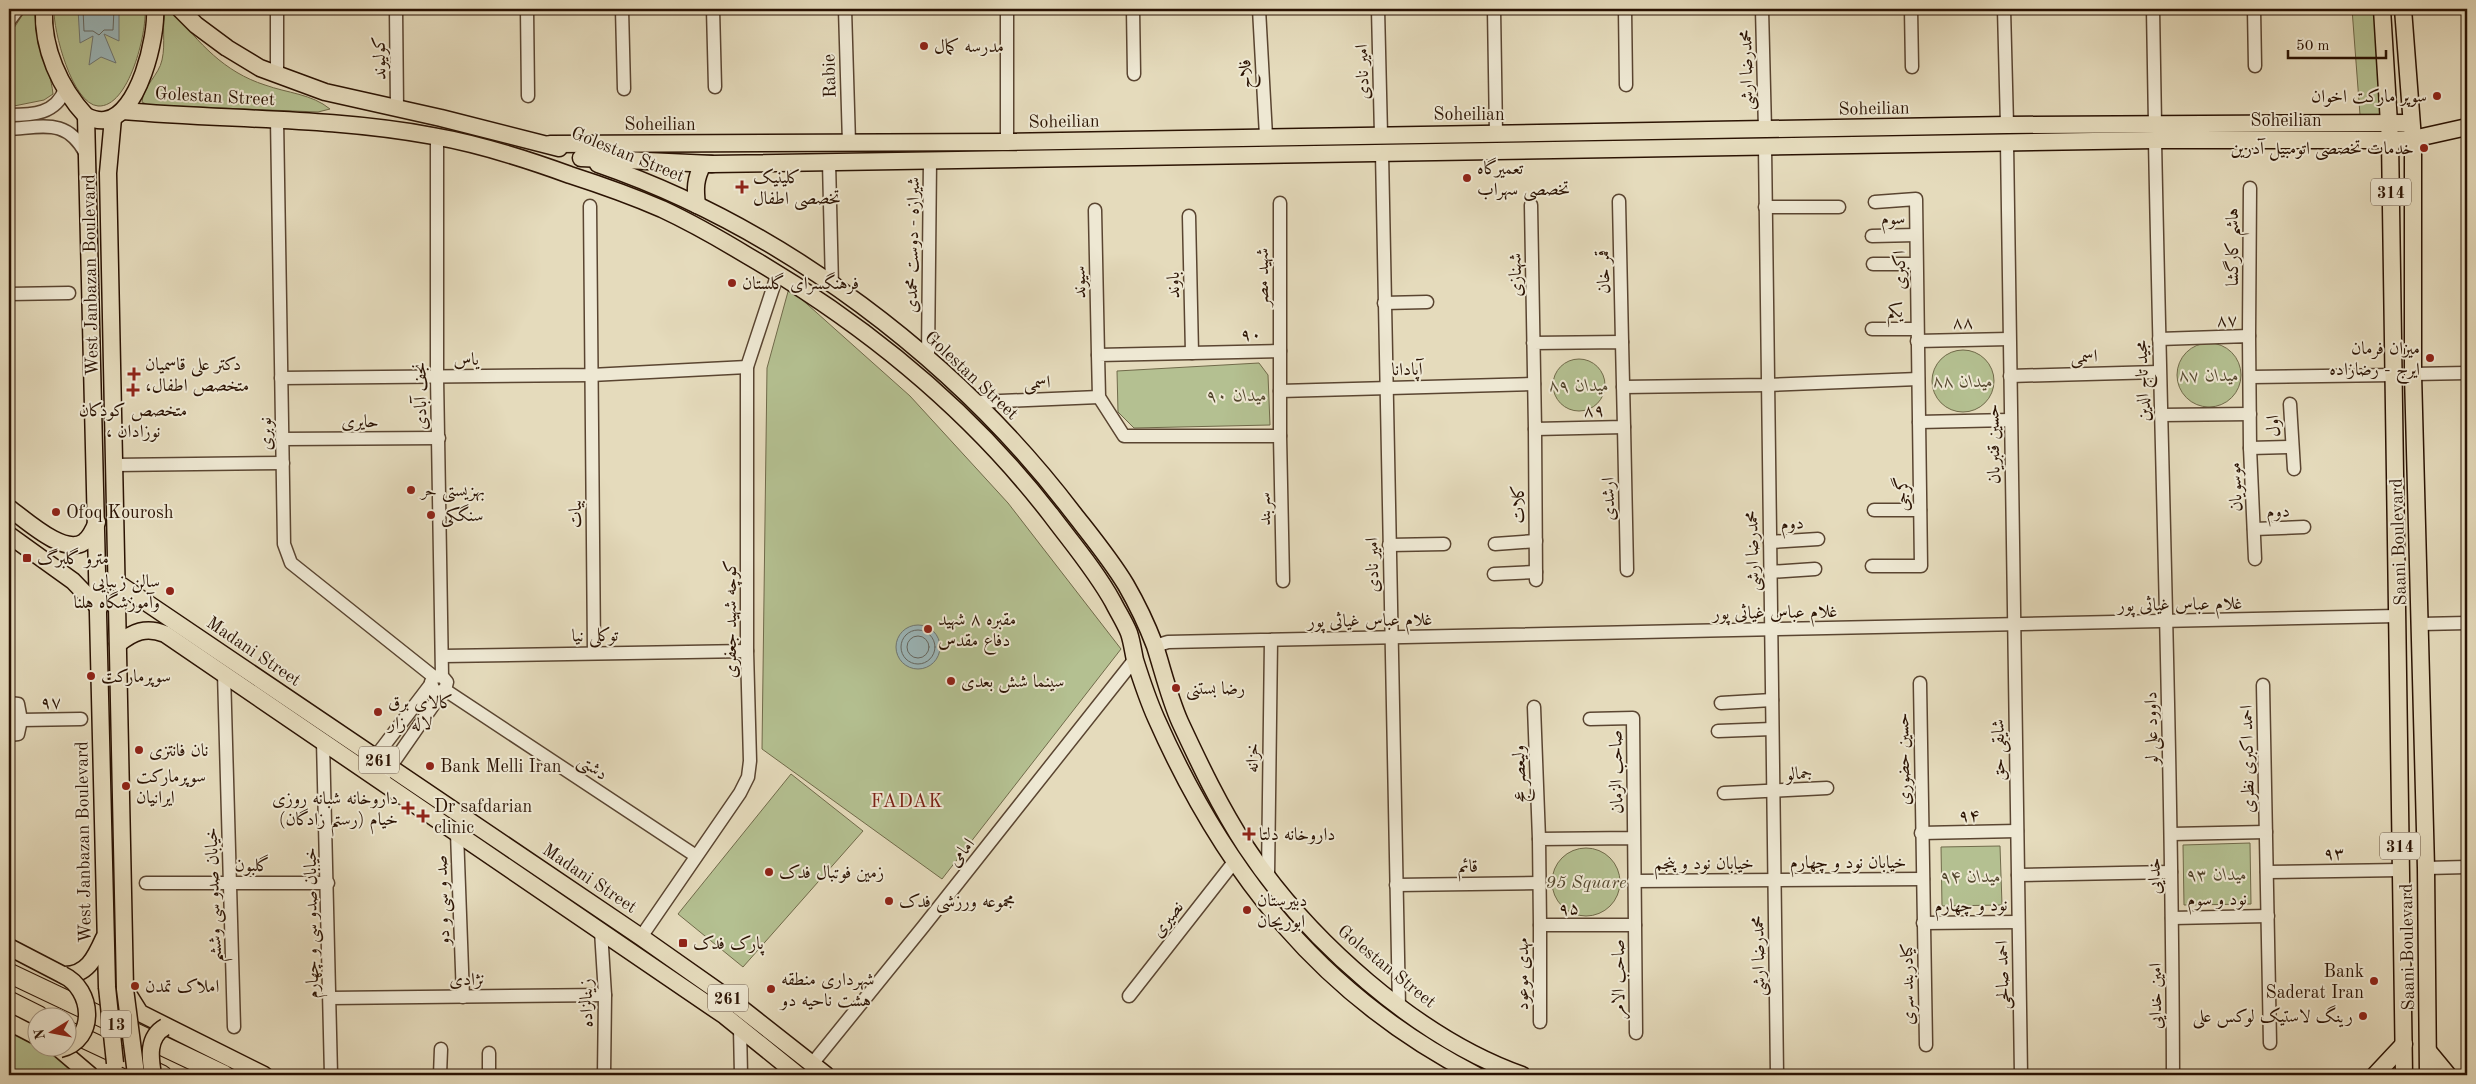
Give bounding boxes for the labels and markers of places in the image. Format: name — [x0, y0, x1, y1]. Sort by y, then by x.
place label: مدرسه کمال — [934, 37, 1004, 57]
marker: مدرسه کمال — [918, 40, 930, 52]
place label: سوپر مارکت اخوان — [2311, 88, 2427, 107]
marker: سوپر مارکت اخوان — [2431, 90, 2443, 102]
place label: خدمات تخصصی اتومبیل آدرین — [2231, 138, 2414, 161]
marker: خدمات تخصصی اتومبیل آدرین — [2418, 142, 2430, 154]
place label: تعمیرگاه تخصصی سهراب — [1477, 157, 1570, 202]
place label: کلینیک تخصصی اطفال — [753, 168, 841, 211]
marker: تعمیرگاه تخصصی سهراب — [1461, 172, 1473, 184]
marker: کلینیک تخصصی اطفال — [735, 180, 749, 194]
place label: فرهنگسرای گلستان — [742, 271, 859, 295]
marker: فرهنگسرای گلستان — [726, 277, 738, 289]
place label: میزان فرمان ایرج - رضازاده — [2329, 340, 2420, 385]
marker: میزان فرمان ایرج - رضازاده — [2424, 352, 2436, 364]
place label: دکتر علی قاسمیان ،متخصص اطفال — [145, 356, 249, 397]
marker: دکتر علی قاسمیان ،متخصص اطفال — [127, 367, 141, 381]
marker: متخصص کودکان ، نوزادان — [126, 383, 140, 397]
place label: متخصص کودکان ، نوزادان — [79, 401, 187, 442]
place label: بهزیستی حر — [419, 482, 485, 503]
marker: بهزیستی حر — [405, 484, 417, 496]
place label: سنگکی — [441, 503, 483, 528]
place label: Ofoq Kourosh — [66, 504, 174, 522]
marker: Ofoq Kourosh — [50, 506, 62, 518]
marker: سنگکی — [425, 509, 437, 521]
place label: مترو گلبرگ — [37, 547, 109, 569]
marker: مترو گلبرگ — [21, 552, 33, 564]
place label: سالن زیبایی وآموزشگاه هلنا — [74, 573, 160, 613]
marker: سالن زیبایی وآموزشگاه هلنا — [164, 585, 176, 597]
place label: مقبره ۸ شهید دفاع مقدس — [938, 611, 1016, 655]
marker: مقبره ۸ شهید دفاع مقدس — [922, 623, 934, 635]
place label: سوپرمارکت — [101, 668, 171, 687]
marker: سوپرمارکت — [85, 670, 97, 682]
place label: سینما شش بعدی — [961, 673, 1064, 693]
marker: سینما شش بعدی — [945, 675, 957, 687]
place label: رضا بستنی — [1186, 680, 1245, 701]
marker: رضا بستنی — [1170, 682, 1182, 694]
place label: کالای برق لاله زار — [386, 693, 453, 734]
marker: کالای برق لاله زار — [372, 706, 384, 718]
place label: نان فانتزی — [149, 742, 208, 760]
marker: نان فانتزی — [133, 744, 145, 756]
place label: Bank Melli Iran — [440, 758, 562, 776]
marker: Bank Melli Iran — [424, 760, 436, 772]
place label: سوپرمارکت ایرانیان — [136, 768, 206, 807]
marker: سوپرمارکت ایرانیان — [120, 780, 132, 792]
place label: داروخانه شبانه روزی خیام (رستم زادگان) — [272, 790, 398, 837]
place label: Dr safdarian clinic — [434, 798, 533, 837]
marker: داروخانه شبانه روزی خیام (رستم زادگان) — [402, 802, 414, 814]
marker: Dr safdarian clinic — [416, 809, 430, 823]
place label: داروخانه دلتا — [1259, 826, 1335, 845]
marker: داروخانه دلتا — [1243, 828, 1255, 840]
place label: زمین فوتبال فدک — [779, 864, 884, 883]
marker: زمین فوتبال فدک — [763, 866, 775, 878]
place label: دبیرستان ابوریحان — [1257, 892, 1307, 932]
place label: مجموعه ورزشی فدک — [899, 893, 1015, 914]
marker: مجموعه ورزشی فدک — [883, 895, 895, 907]
marker: دبیرستان ابوریحان — [1241, 904, 1253, 916]
place label: پارک فدک — [693, 935, 765, 956]
marker: پارک فدک — [677, 937, 689, 949]
place label: Bank Saderat Iran — [2266, 963, 2364, 1002]
place label: شهرداری منطقه هشت ناحیه دو — [779, 971, 875, 1011]
marker: Bank Saderat Iran — [2368, 975, 2380, 987]
place label: املاک تمدن — [145, 978, 220, 996]
marker: املاک تمدن — [129, 980, 141, 992]
marker: شهرداری منطقه هشت ناحیه دو — [765, 983, 777, 995]
place label: رینگ لاستیک لوکس علی — [2193, 1004, 2353, 1029]
marker: رینگ لاستیک لوکس علی — [2357, 1010, 2369, 1022]

